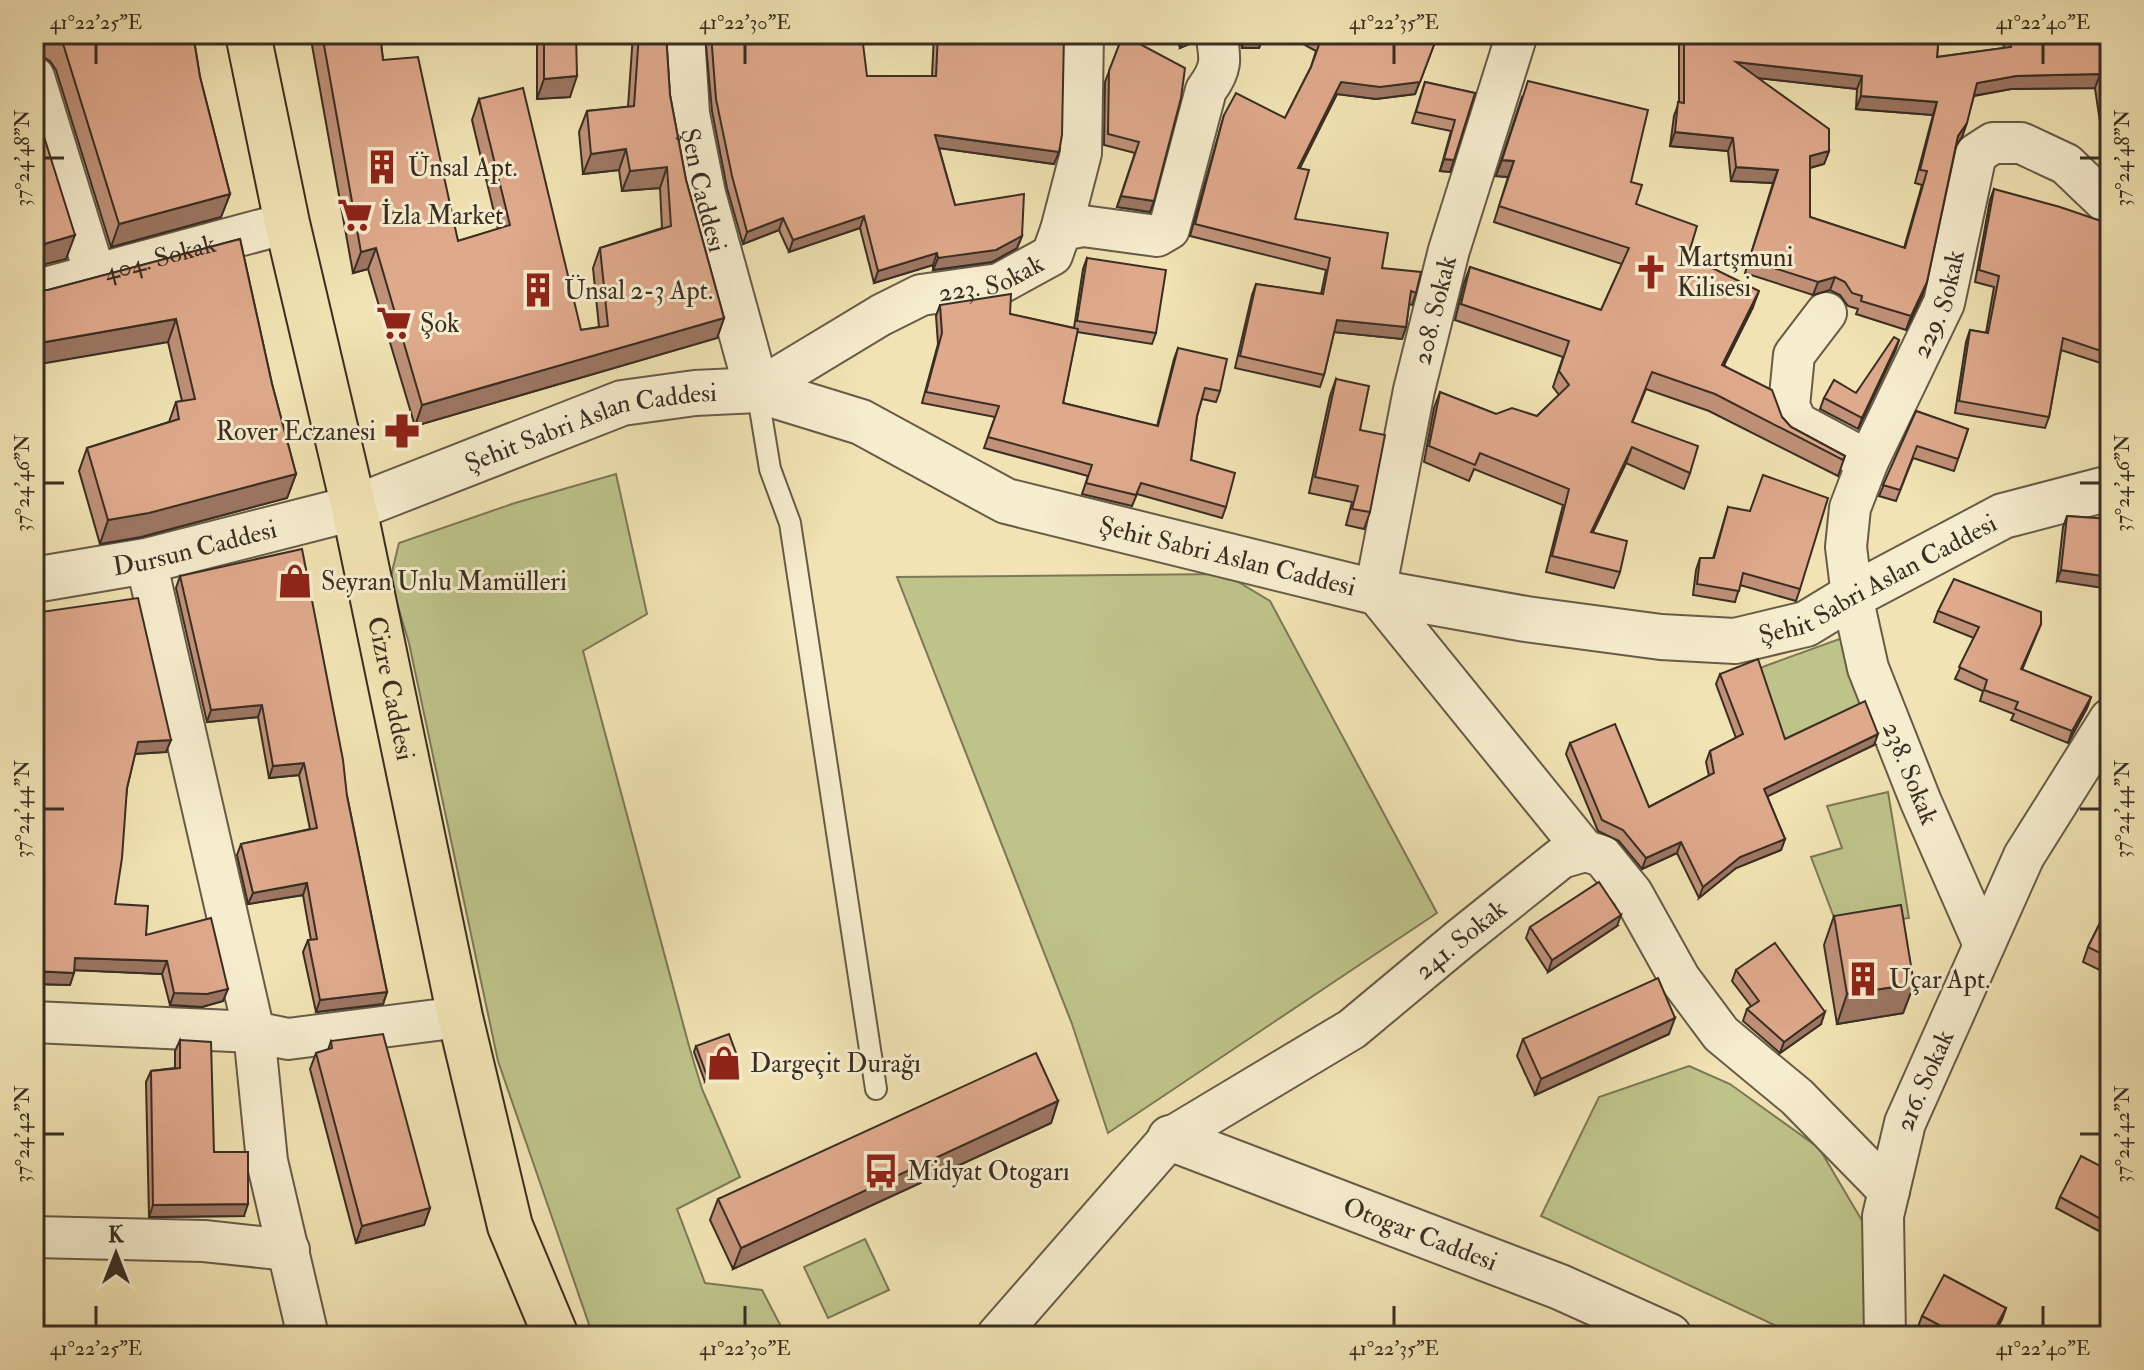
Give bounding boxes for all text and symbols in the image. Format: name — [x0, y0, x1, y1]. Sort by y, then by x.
text: 41°22'25"E — [50, 10, 142, 35]
text: 41°22'30"E — [699, 10, 791, 35]
text: 41°22'35"E — [1349, 10, 1439, 35]
text: 41°22'40"E — [1996, 10, 2090, 35]
text: 37°24'48"N — [10, 110, 35, 206]
text: 37°24'48"N — [2110, 110, 2135, 206]
street label: Şen Caddesi — [673, 126, 733, 256]
building icon: Ünsal Apt. — [363, 148, 401, 186]
place label: Ünsal Apt. — [408, 151, 517, 185]
supermarket icon: İzla Market — [336, 196, 374, 234]
place label: İzla Market — [381, 198, 504, 232]
street label: 404. Sokak — [100, 228, 220, 289]
place label: Martşmuni Kilisesi — [1677, 242, 1794, 304]
street label: 223. Sokak — [936, 247, 1050, 309]
street label: 229. Sokak — [1905, 247, 1972, 363]
street label: 208. Sokak — [1406, 252, 1464, 368]
church icon: Martşmuni Kilisesi — [1632, 253, 1670, 291]
building icon: Ünsal 2-3 Apt. — [519, 271, 557, 309]
place label: Ünsal 2-3 Apt. — [564, 274, 713, 308]
supermarket icon: Şok — [375, 304, 413, 342]
place label: Şok — [420, 308, 460, 340]
street label: Şehit Sabri Aslan Caddesi — [460, 377, 718, 480]
pharmacy icon: Rover Eczanesi — [383, 412, 421, 450]
place label: Rover Eczanesi — [216, 416, 376, 448]
text: 37°24'46"N — [10, 434, 35, 532]
text: 37°24'46"N — [2110, 434, 2135, 532]
street label: Şehit Sabri Aslan Caddesi — [1756, 507, 2002, 652]
street label: Şehit Sabri Aslan Caddesi — [1096, 510, 1359, 604]
street label: Dursun Caddesi — [111, 513, 280, 583]
shop icon: Seyran Unlu Mamülleri — [276, 562, 314, 600]
place label: Seyran Unlu Mamülleri — [321, 566, 567, 598]
street label: Cizre Caddesi — [360, 614, 421, 764]
street label: 238. Sokak — [1875, 717, 1945, 830]
text: 37°24'44"N — [10, 760, 35, 858]
text: 37°24'44"N — [2110, 760, 2135, 858]
street label: 241. Sokak — [1409, 893, 1514, 987]
building icon: Uçar Apt. — [1844, 960, 1882, 998]
place label: Uçar Apt. — [1889, 964, 1990, 997]
street label: 216. Sokak — [1889, 1025, 1962, 1134]
shop icon: Dargeçit Durağı — [705, 1044, 743, 1082]
place label: Dargeçit Durağı — [750, 1048, 921, 1080]
text: 37°24'42"N — [10, 1085, 35, 1183]
text: 37°24'42"N — [2110, 1085, 2135, 1183]
bus stop icon: Midyat Otogarı — [862, 1152, 900, 1190]
place label: Midyat Otogarı — [907, 1156, 1070, 1188]
street label: Otogar Caddesi — [1338, 1191, 1502, 1279]
north arrow — [76, 1214, 156, 1294]
text: K — [108, 1221, 124, 1249]
text: 41°22'25"E — [50, 1336, 142, 1361]
text: 41°22'30"E — [699, 1336, 791, 1361]
text: 41°22'35"E — [1349, 1336, 1439, 1361]
text: 41°22'40"E — [1996, 1336, 2090, 1361]

